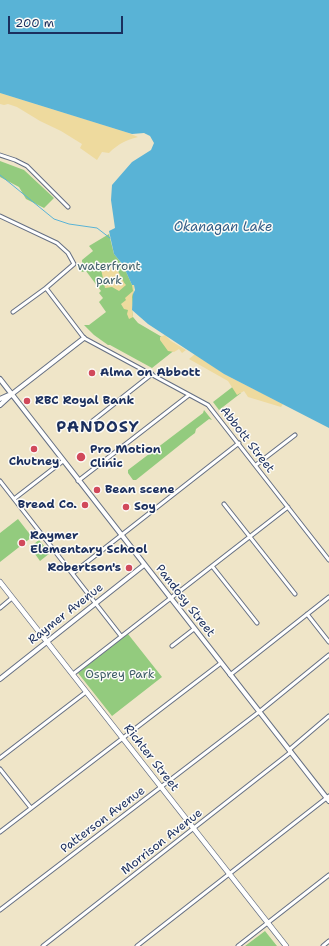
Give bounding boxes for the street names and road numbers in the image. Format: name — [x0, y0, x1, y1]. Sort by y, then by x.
street label: Abbott Street — [217, 404, 277, 476]
street label: Pandosy Street — [152, 562, 218, 640]
street label: Raymer Avenue — [26, 580, 106, 648]
street label: Richter Street — [120, 722, 182, 794]
street label: Patterson Avenue — [58, 784, 148, 856]
street label: Morrison Avenue — [119, 806, 205, 878]

